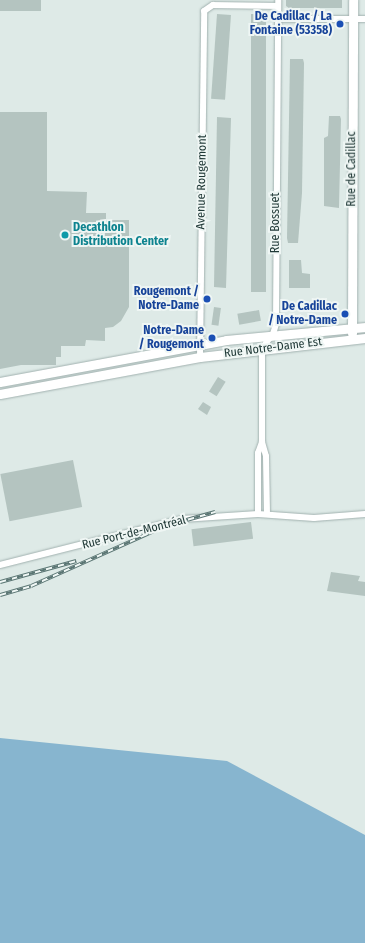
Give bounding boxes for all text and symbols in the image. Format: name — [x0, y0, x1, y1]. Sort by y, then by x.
place label: De Cadillac / La Fontaine (53358) — [250, 10, 332, 38]
marker: De Cadillac / La Fontaine (53358) — [335, 19, 345, 29]
street label: Rue de Cadillac — [345, 131, 359, 207]
street label: Avenue Rougemont — [194, 134, 210, 230]
street label: Rue Bossuet — [269, 193, 283, 253]
place label: Decathlon Distribution Center — [73, 221, 168, 249]
marker: Decathlon Distribution Center — [60, 230, 70, 240]
place label: Rougemont / Notre-Dame — [134, 285, 199, 313]
marker: Rougemont / Notre-Dame — [202, 294, 212, 304]
place label: De Cadillac / Notre-Dame — [268, 300, 337, 328]
marker: De Cadillac / Notre-Dame — [340, 309, 350, 319]
place label: Notre-Dame / Rougemont — [139, 324, 204, 352]
marker: Notre-Dame / Rougemont — [207, 333, 217, 343]
street label: Rue Notre-Dame Est — [223, 335, 323, 361]
street label: Rue Port-de-Montréal — [81, 513, 187, 553]

